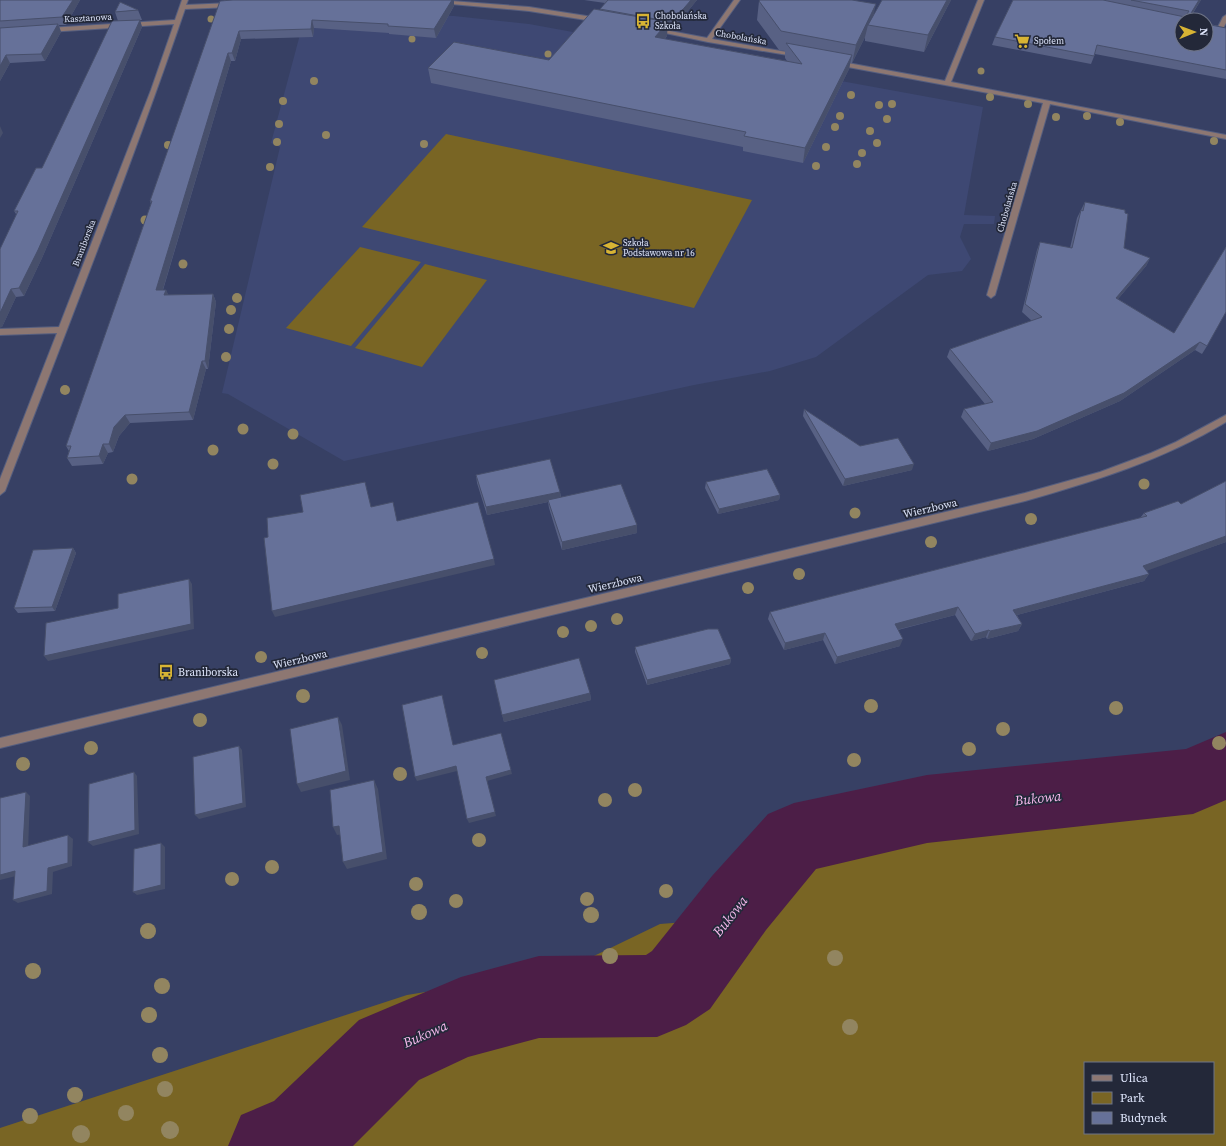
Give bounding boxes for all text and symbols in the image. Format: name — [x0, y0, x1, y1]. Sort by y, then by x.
place label: Chobolańska Szkoła — [655, 10, 707, 32]
street label: Kasztanowa — [64, 11, 113, 25]
bus stop icon: Chobolańska Szkoła — [634, 12, 652, 30]
north arrow — [1174, 12, 1214, 52]
street label: Chobolańska — [714, 27, 768, 47]
text: N — [1196, 28, 1211, 36]
supermarket icon: Społem — [1013, 32, 1031, 50]
place label: Społem — [1034, 35, 1064, 47]
street label: Chobolańska — [994, 180, 1020, 234]
street label: Braniborska — [70, 217, 99, 268]
place label: Szkoła Podstawowa nr 16 — [623, 237, 695, 259]
school or university icon: Szkoła Podstawowa nr 16 — [602, 239, 620, 257]
street label: Wierzbowa — [902, 495, 959, 522]
street label: Wierzbowa — [587, 570, 644, 597]
street label: Wierzbowa — [272, 646, 329, 673]
bus stop icon: Braniborska — [157, 663, 175, 681]
place label: Braniborska — [178, 665, 239, 680]
water label: Bukowa — [1013, 786, 1063, 810]
water label: Bukowa — [707, 891, 753, 941]
water label: Bukowa — [399, 1015, 451, 1053]
legend — [1084, 1062, 1214, 1134]
text: Ulica — [1120, 1070, 1149, 1086]
text: Park — [1120, 1090, 1145, 1106]
text: Budynek — [1120, 1110, 1167, 1126]

